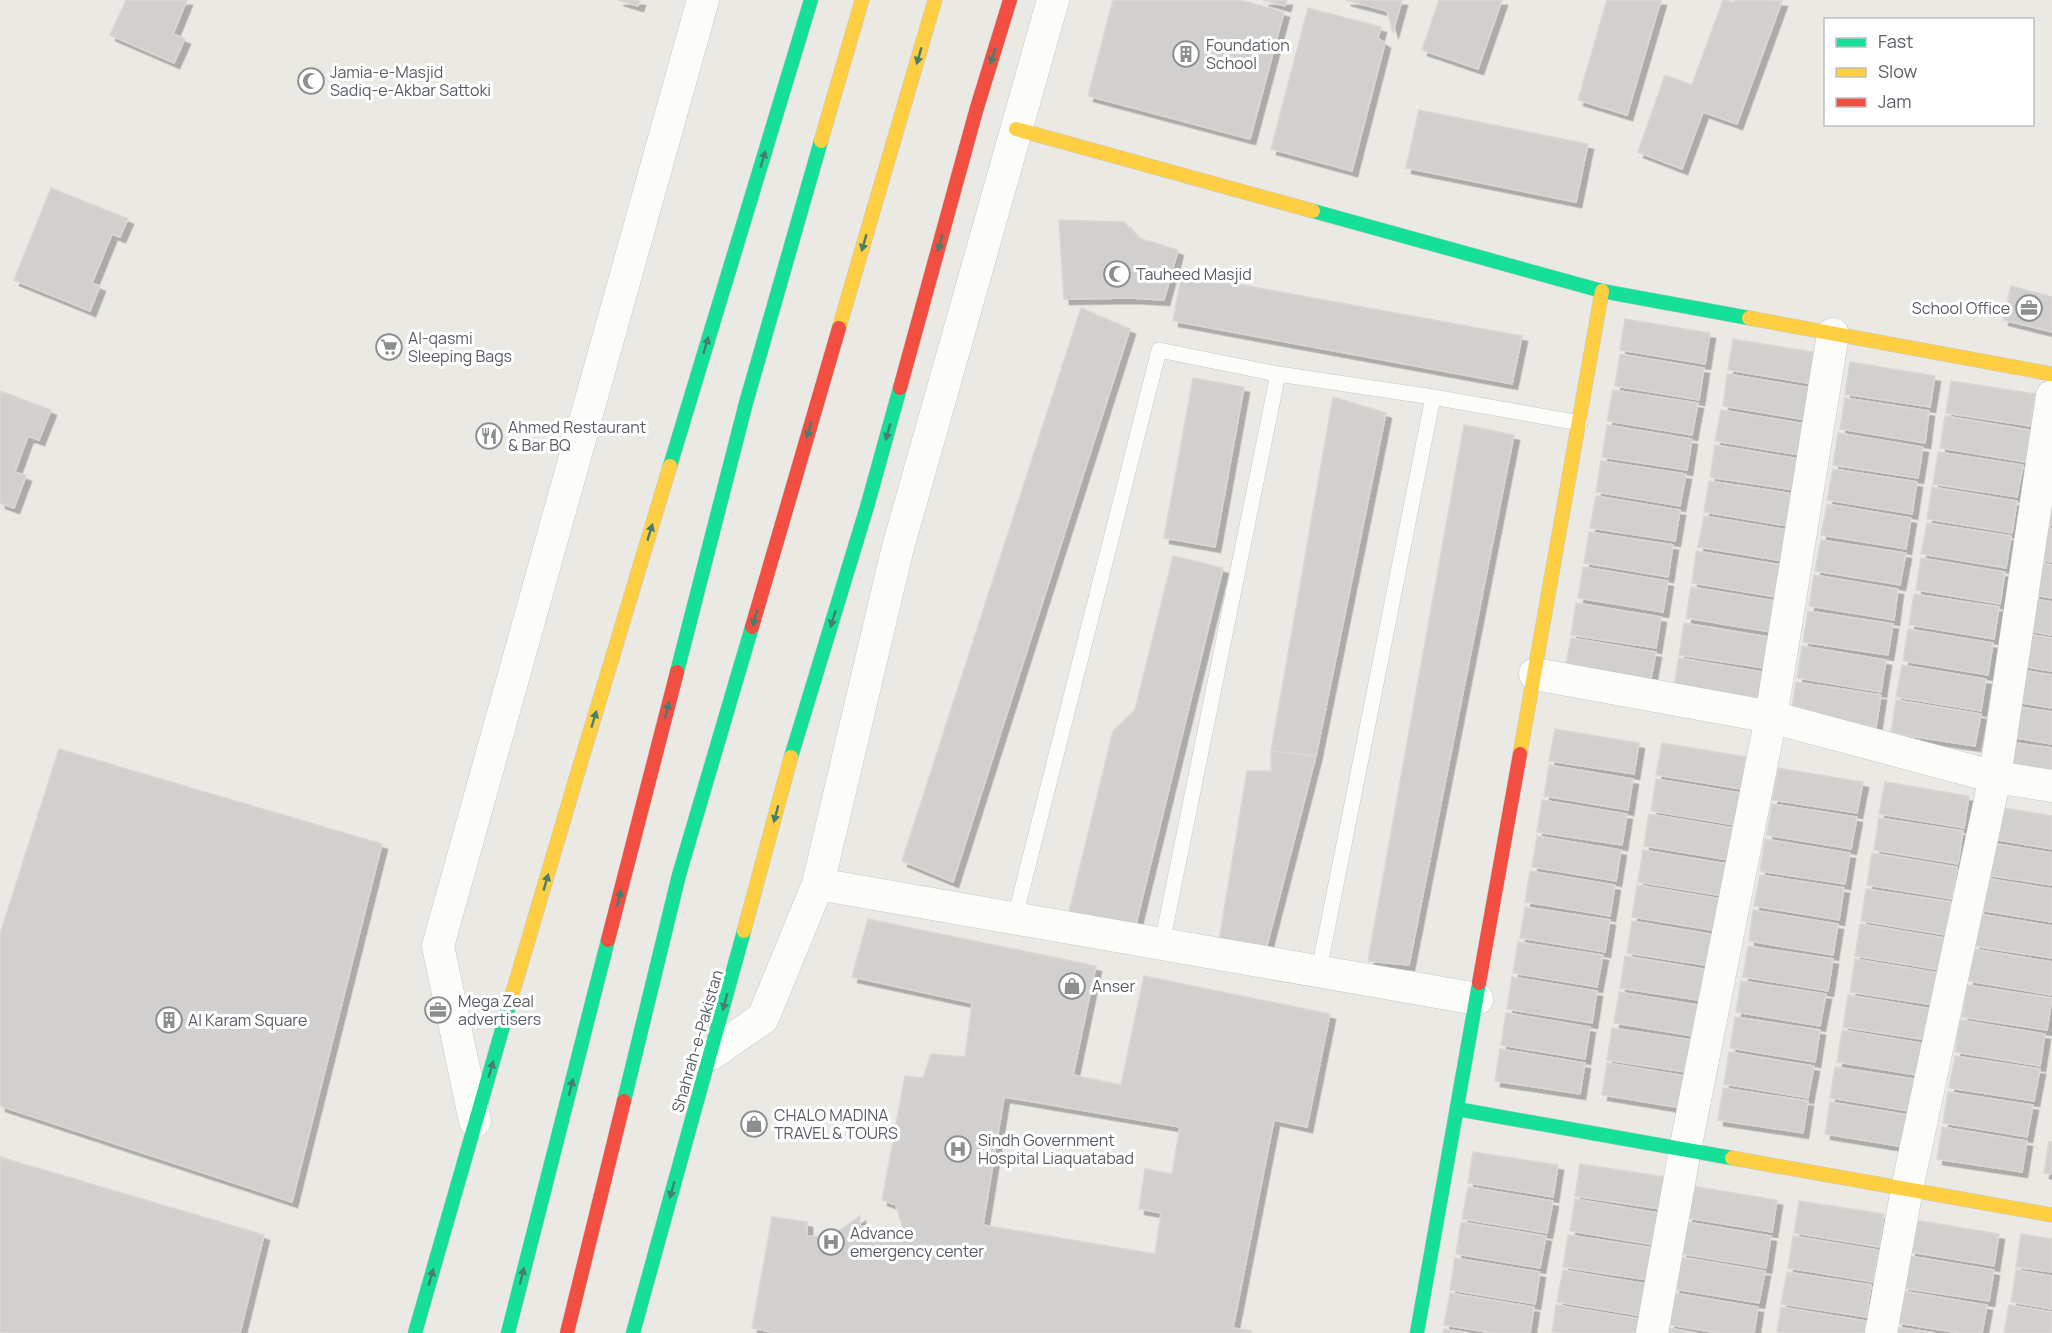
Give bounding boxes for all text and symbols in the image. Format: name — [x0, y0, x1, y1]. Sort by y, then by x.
legend — [1824, 18, 2034, 126]
text: Fast — [1878, 29, 1913, 53]
place label: Foundation School — [1206, 34, 1290, 74]
building icon: Foundation School — [1171, 39, 1201, 69]
one-way arrow — [914, 47, 923, 65]
one-way arrow — [988, 47, 997, 65]
text: Slow — [1878, 59, 1918, 83]
place label: Jamia-e-Masjid Sadiq-e-Akbar Sattoki — [330, 61, 491, 101]
mosque icon: Jamia-e-Masjid Sadiq-e-Akbar Sattoki — [296, 66, 326, 96]
text: Jam — [1878, 89, 1912, 113]
one-way arrow — [759, 150, 768, 168]
one-way arrow — [859, 234, 868, 252]
one-way arrow — [934, 234, 944, 253]
mosque icon: Tauheed Masjid — [1102, 259, 1132, 289]
place label: Tauheed Masjid — [1136, 263, 1252, 285]
office icon: School Office — [2014, 293, 2044, 323]
place label: School Office — [1912, 297, 2010, 319]
place label: Al-qasmi Sleeping Bags — [408, 327, 512, 367]
supermarket icon: Al-qasmi Sleeping Bags — [374, 332, 404, 362]
one-way arrow — [702, 336, 711, 354]
place label: Ahmed Restaurant & Bar BQ — [508, 416, 646, 456]
restaurant icon: Ahmed Restaurant & Bar BQ — [474, 421, 504, 451]
one-way arrow — [804, 422, 813, 440]
one-way arrow — [883, 423, 892, 441]
one-way arrow — [646, 523, 655, 541]
one-way arrow — [750, 609, 759, 627]
one-way arrow — [828, 610, 838, 628]
one-way arrow — [663, 700, 673, 719]
one-way arrow — [590, 710, 599, 728]
one-way arrow — [771, 805, 780, 823]
one-way arrow — [542, 873, 551, 891]
one-way arrow — [615, 889, 624, 907]
street label: Shahrah-e-Pakistan — [666, 967, 728, 1115]
shop icon: Anser — [1057, 971, 1087, 1001]
place label: Anser — [1092, 975, 1135, 997]
place label: Mega Zeal advertisers — [458, 990, 541, 1030]
one-way arrow — [720, 993, 730, 1011]
office icon: Mega Zeal advertisers — [423, 995, 453, 1025]
building icon: Al Karam Square — [154, 1005, 184, 1035]
place label: Al Karam Square — [188, 1009, 307, 1031]
one-way arrow — [487, 1060, 496, 1078]
one-way arrow — [566, 1078, 576, 1097]
place label: CHALO MADINA TRAVEL & TOURS — [774, 1104, 898, 1144]
shop icon: CHALO MADINA TRAVEL & TOURS — [739, 1109, 769, 1139]
place label: Sindh Government Hospital Liaquatabad — [978, 1129, 1134, 1169]
hospital icon: Sindh Government Hospital Liaquatabad — [943, 1134, 973, 1164]
one-way arrow — [667, 1181, 677, 1199]
place label: Advance emergency center — [850, 1222, 984, 1262]
hospital icon: Advance emergency center — [816, 1227, 846, 1257]
one-way arrow — [518, 1267, 528, 1285]
one-way arrow — [427, 1268, 436, 1286]

